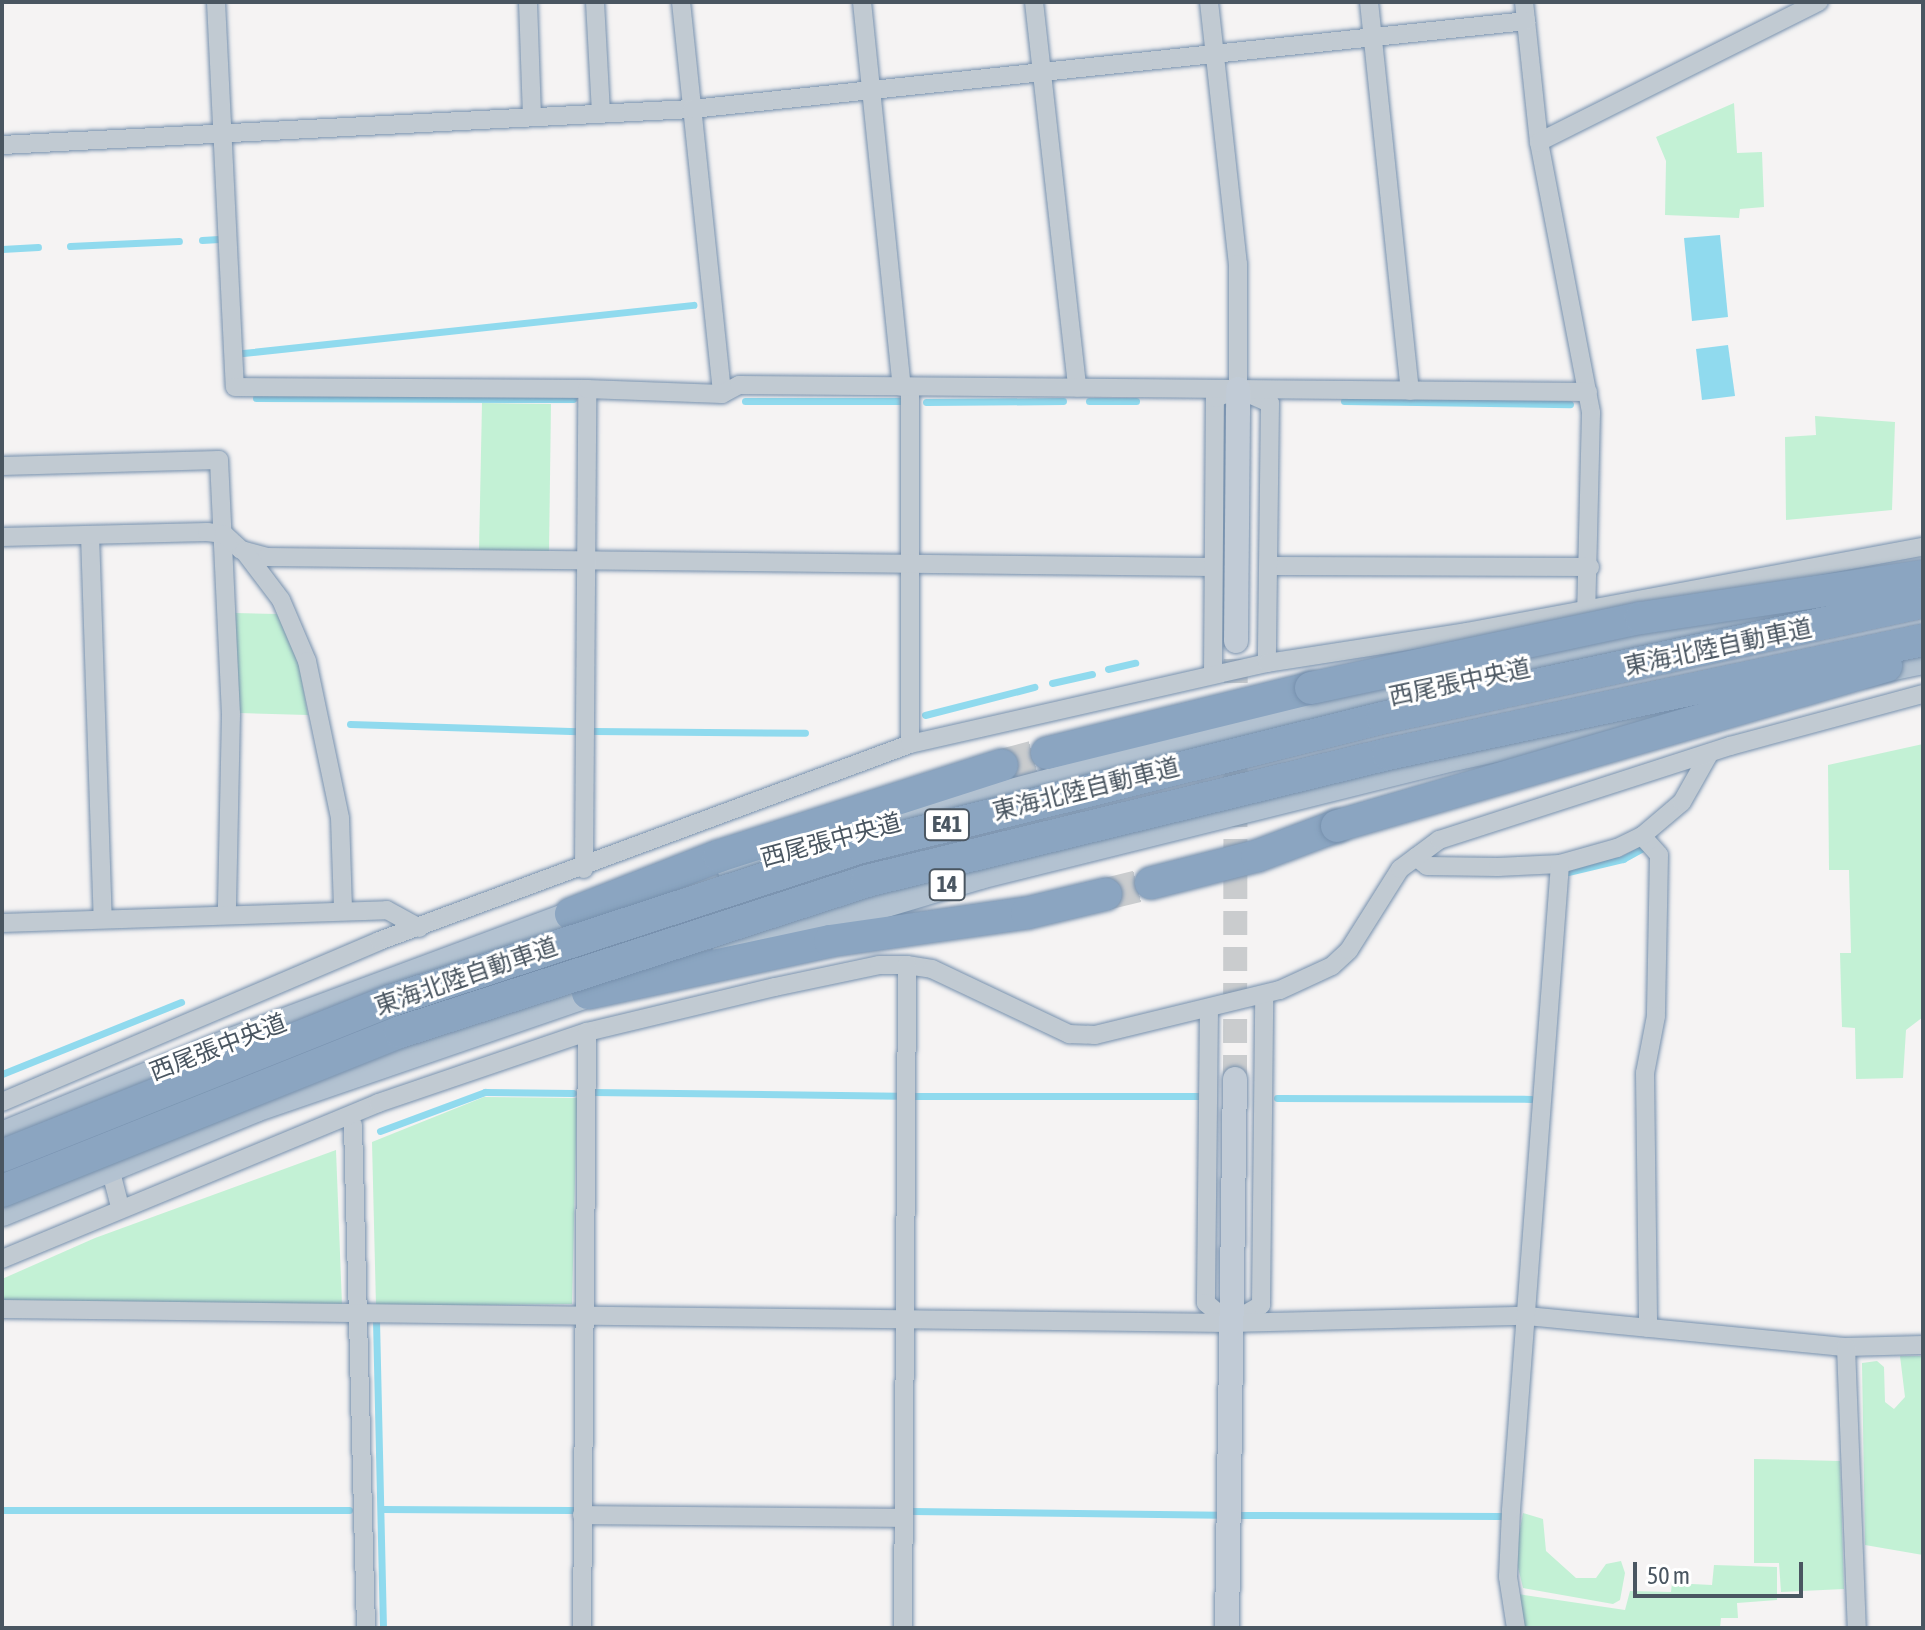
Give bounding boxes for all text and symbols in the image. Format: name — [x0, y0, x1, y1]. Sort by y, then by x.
street label: 東海北陸自動車道 — [1621, 613, 1815, 681]
street label: 西尾張中央道 — [1387, 653, 1533, 711]
street label: 東海北陸自動車道 — [989, 752, 1183, 826]
street label: 西尾張中央道 — [758, 807, 904, 873]
road number: E41 — [923, 807, 971, 843]
road number: 14 — [927, 867, 967, 903]
street label: 東海北陸自動車道 — [371, 931, 561, 1021]
street label: 西尾張中央道 — [146, 1008, 290, 1086]
scale bar — [1637, 1546, 1807, 1596]
text: 50 m — [1647, 1562, 1690, 1589]

